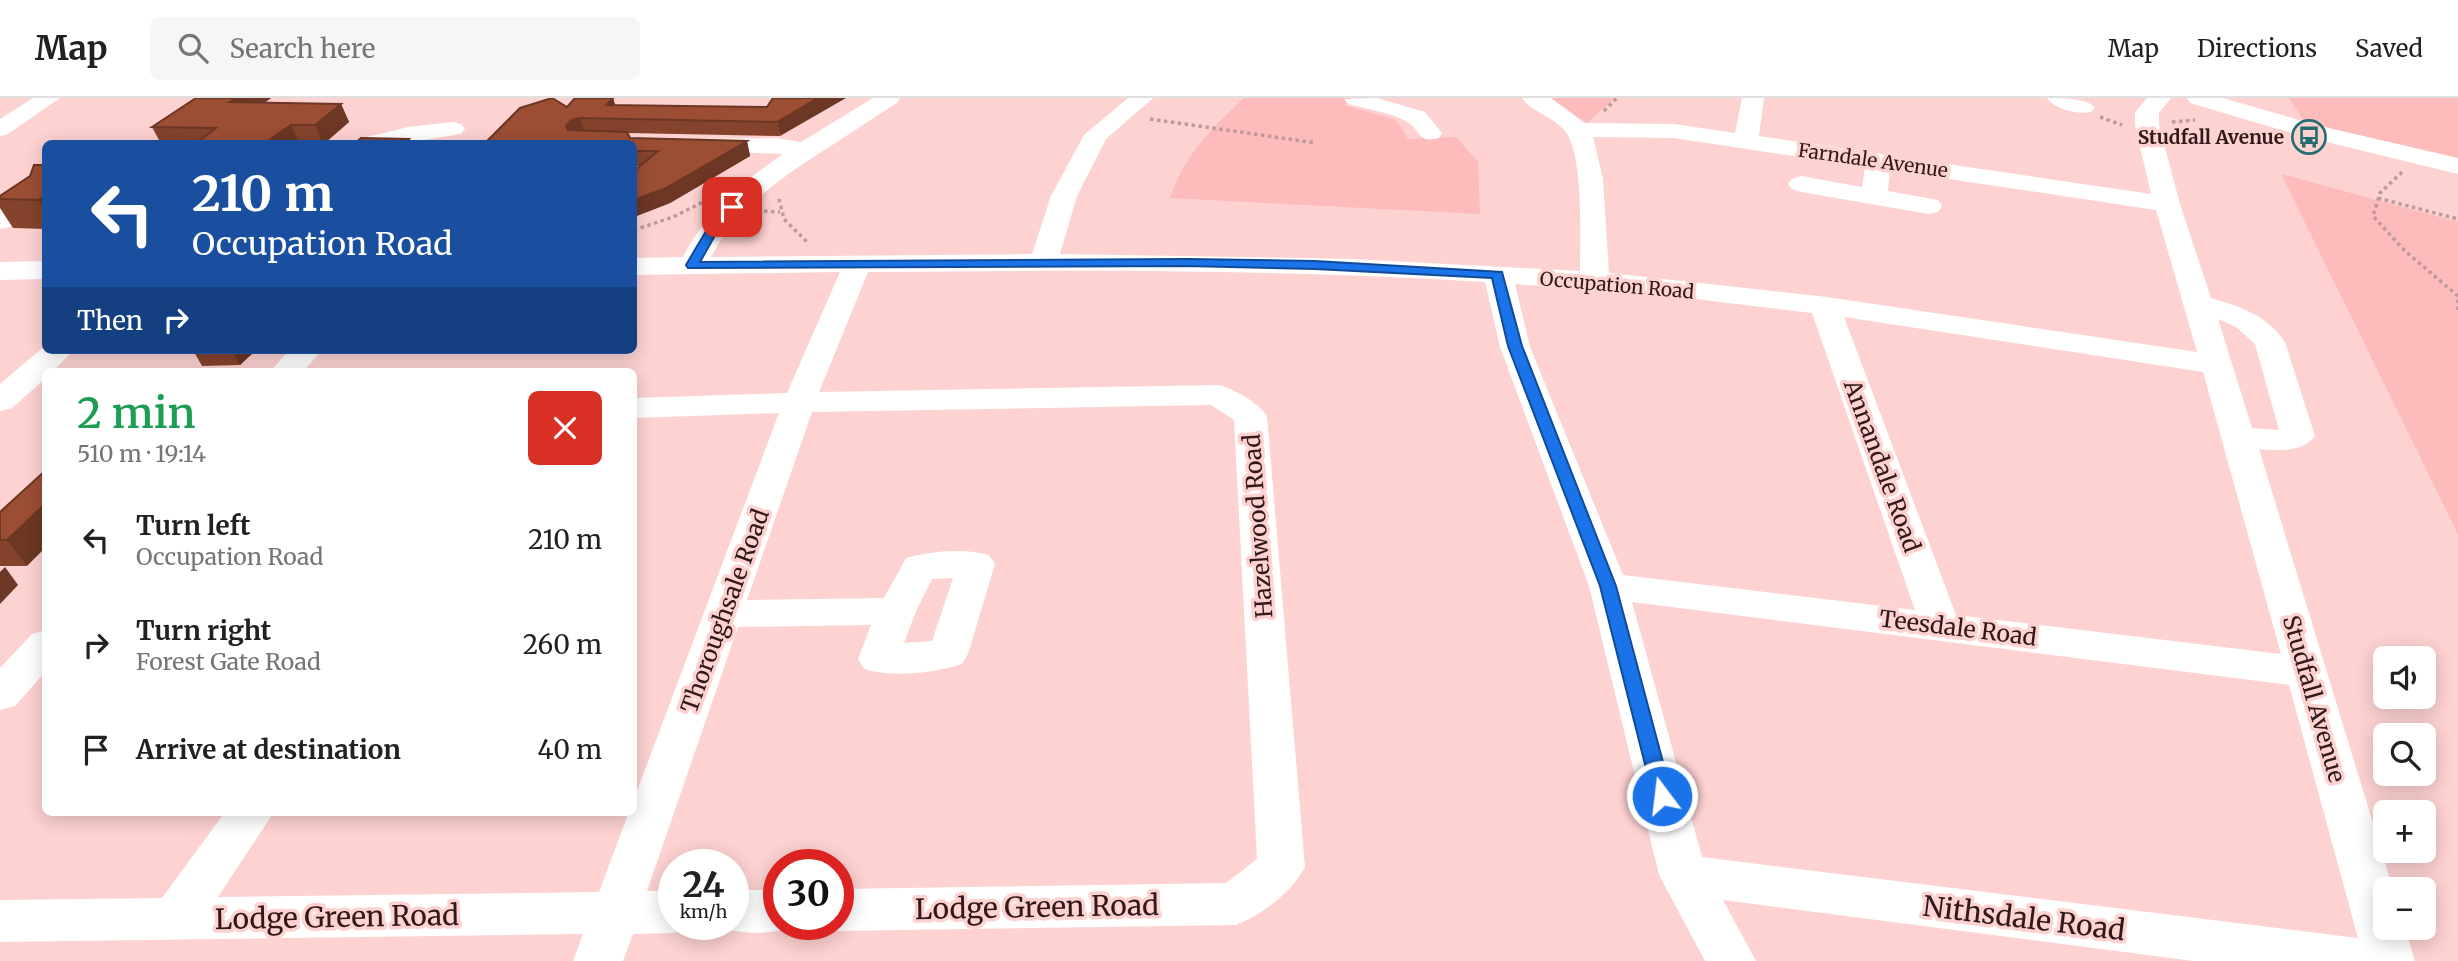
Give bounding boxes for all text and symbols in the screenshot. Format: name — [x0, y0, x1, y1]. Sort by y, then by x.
search box — [150, 17, 640, 80]
text: Map — [35, 28, 108, 69]
icon: search — [174, 29, 212, 67]
text: Search here — [230, 32, 375, 65]
text: Map — [2108, 33, 2159, 64]
text: Directions — [2197, 33, 2317, 64]
text: Saved — [2355, 33, 2423, 64]
bus stop icon: Studfall Avenue — [2290, 118, 2328, 156]
place label: Studfall Avenue — [2138, 125, 2284, 149]
street label: Farndale Avenue — [1797, 138, 1950, 182]
text: 210 m — [192, 163, 333, 224]
icon: left — [77, 168, 168, 259]
pin — [702, 177, 762, 237]
icon: arrive — [713, 188, 751, 226]
text: Occupation Road — [192, 224, 453, 264]
street label: Occupation Road — [1539, 266, 1695, 304]
icon: right — [157, 301, 195, 339]
text: Then — [77, 304, 143, 337]
street label: Annandale Road — [1837, 375, 1927, 556]
text: 2 min — [77, 387, 196, 439]
button: close — [528, 391, 602, 465]
street label: Hazelwood Road — [1237, 433, 1278, 619]
text: 510 m · 19:14 — [77, 439, 206, 468]
street label: Thoroughsale Road — [674, 505, 775, 717]
text: Turn left — [136, 509, 250, 542]
icon: left — [77, 521, 115, 559]
text: 210 m — [528, 523, 602, 556]
text: Occupation Road — [136, 542, 323, 571]
street label: Teesdale Road — [1878, 603, 2038, 652]
street label: Studfall Avenue — [2277, 612, 2352, 786]
text: Turn right — [136, 614, 271, 647]
icon: right — [77, 626, 115, 664]
text: 260 m — [523, 628, 602, 661]
map controls — [2373, 646, 2436, 940]
button: sound — [2373, 646, 2436, 709]
text: Forest Gate Road — [136, 647, 321, 676]
button: search — [2373, 723, 2436, 786]
icon: arrive — [77, 731, 115, 769]
text: Arrive at destination — [136, 733, 401, 766]
text: 40 m — [538, 733, 602, 766]
position arrow — [1625, 759, 1699, 833]
button: + — [2373, 800, 2436, 863]
speed limit sign: 30 — [763, 849, 854, 940]
text: 24 — [682, 863, 725, 907]
button: − — [2373, 877, 2436, 940]
street label: Lodge Green Road — [915, 887, 1159, 927]
street label: Nithsdale Road — [1921, 888, 2127, 948]
street label: Lodge Green Road — [215, 897, 459, 937]
text: km/h — [680, 900, 727, 923]

